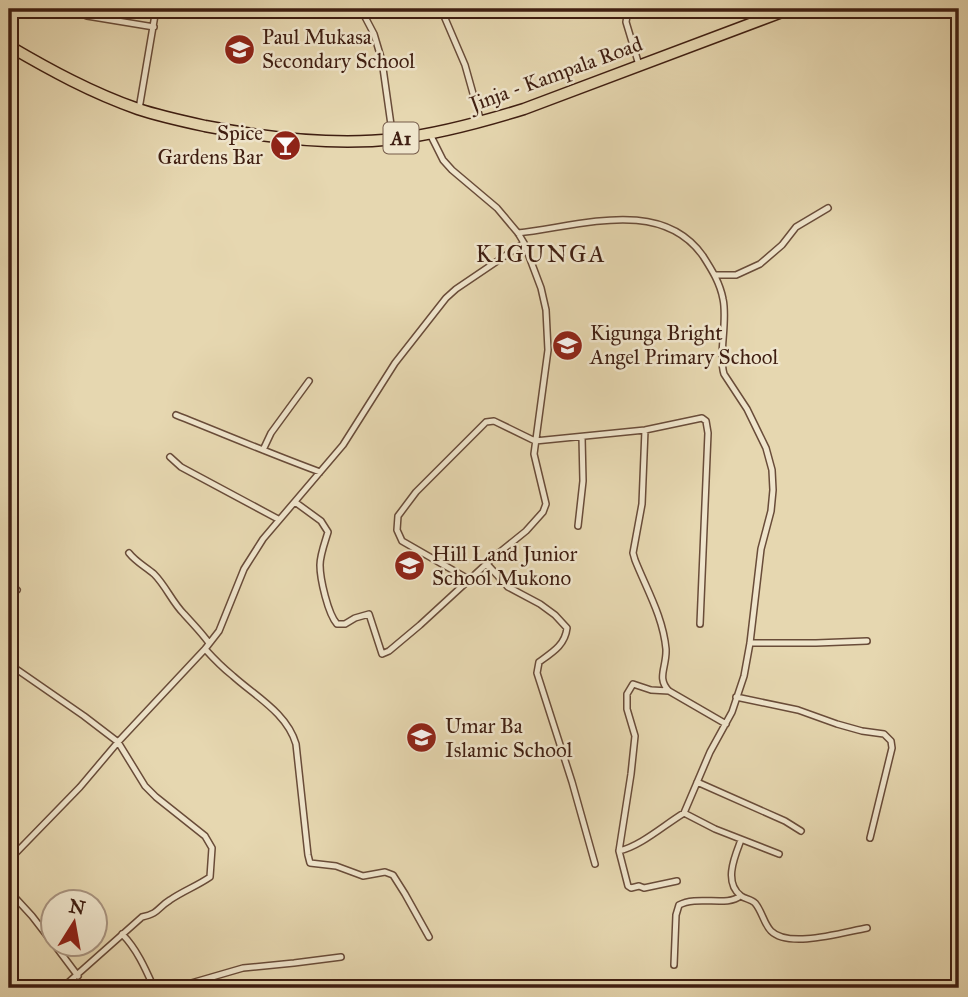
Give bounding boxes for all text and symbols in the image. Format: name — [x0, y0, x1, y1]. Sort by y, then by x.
place label: Paul Mukasa Secondary School — [262, 24, 415, 74]
street label: Jinja - Kampala Road — [464, 31, 646, 118]
school or university icon: Paul Mukasa Secondary School — [222, 32, 256, 66]
place label: Spice Gardens Bar — [158, 120, 263, 170]
road number: A1 — [384, 122, 418, 154]
bar icon: Spice Gardens Bar — [269, 128, 303, 162]
district label: KIGUNGA — [475, 239, 607, 269]
place label: Kigunga Bright Angel Primary School — [589, 320, 778, 370]
school or university icon: Kigunga Bright Angel Primary School — [550, 328, 584, 362]
place label: Hill Land Junior School Mukono — [432, 541, 578, 591]
school or university icon: Hill Land Junior School Mukono — [392, 549, 426, 583]
place label: Umar Ba Islamic School — [445, 713, 573, 763]
school or university icon: Umar Ba Islamic School — [405, 721, 439, 755]
north arrow — [38, 888, 108, 958]
text: N — [67, 894, 87, 920]

